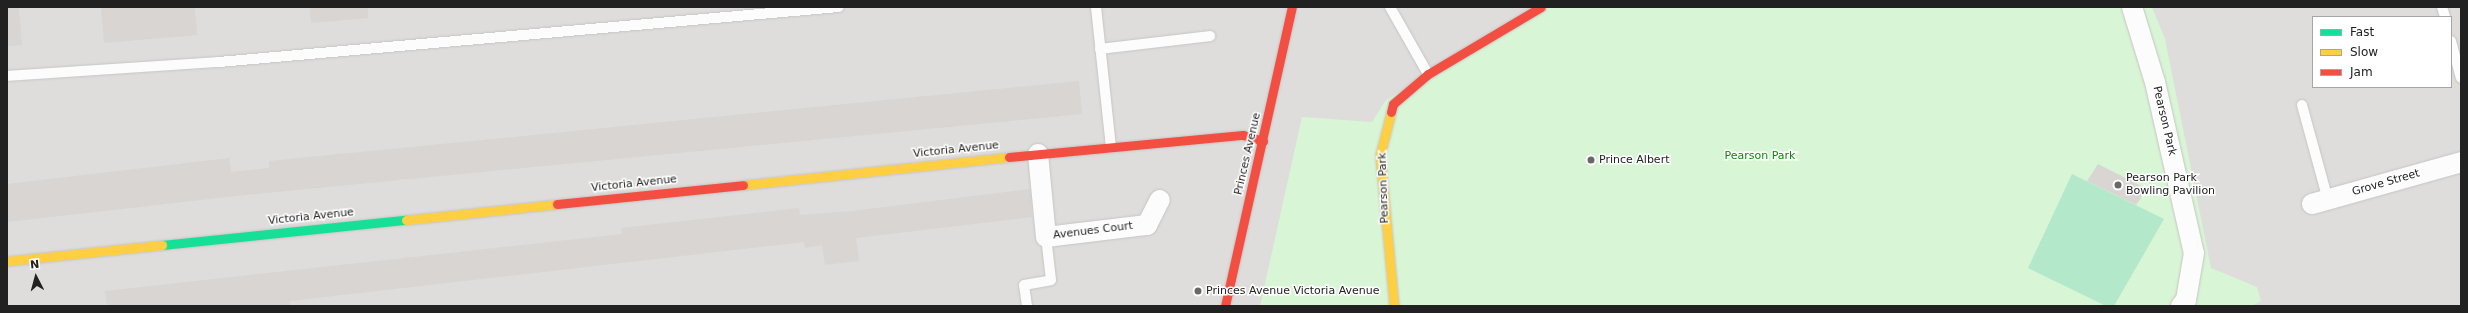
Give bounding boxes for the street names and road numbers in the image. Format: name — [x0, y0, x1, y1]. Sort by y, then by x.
street label: Pearson Park — [2150, 85, 2178, 157]
street label: Princes Avenue — [1232, 112, 1264, 196]
street label: Victoria Avenue — [912, 139, 1000, 161]
street label: Pearson Park — [1376, 152, 1392, 224]
street label: Grove Street — [2351, 167, 2421, 199]
street label: Victoria Avenue — [590, 173, 678, 195]
street label: Victoria Avenue — [267, 206, 355, 228]
street label: Avenues Court — [1052, 220, 1134, 242]

